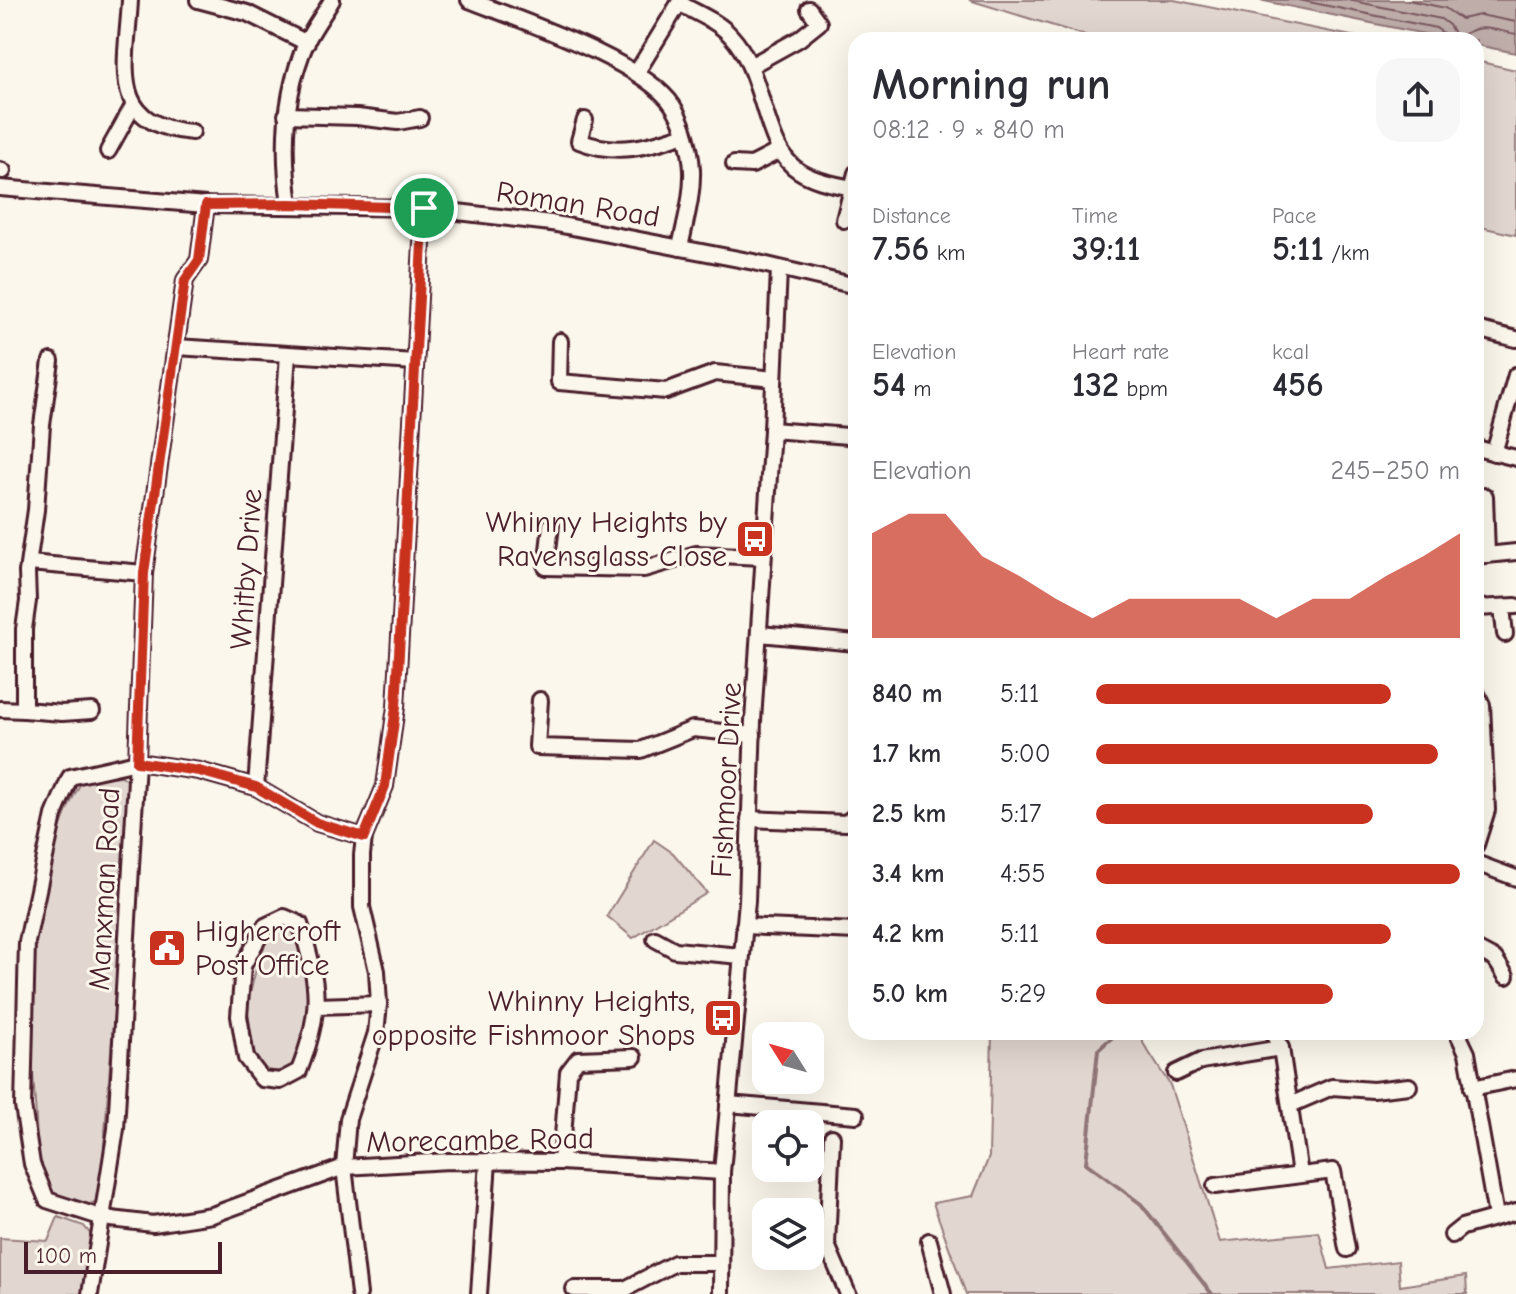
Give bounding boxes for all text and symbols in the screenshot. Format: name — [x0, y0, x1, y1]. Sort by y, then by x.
button: share — [1376, 58, 1460, 142]
text: Morning run — [872, 59, 1111, 110]
text: 08:12 · 9 × 840 m — [872, 115, 1065, 145]
pin — [390, 174, 458, 242]
street label: Roman Road — [494, 174, 662, 235]
icon: arrive — [402, 186, 446, 230]
text: Distance — [872, 203, 951, 229]
text: Time — [1072, 203, 1118, 229]
text: Pace — [1272, 203, 1316, 229]
text: 7.56 — [872, 229, 929, 269]
text: 39:11 — [1072, 229, 1140, 269]
text: 5:11 — [1272, 229, 1324, 269]
text: km — [929, 240, 966, 266]
text: /km — [1324, 240, 1370, 266]
text: Elevation — [872, 339, 956, 365]
text: Heart rate — [1072, 339, 1169, 365]
text: kcal — [1272, 339, 1309, 365]
text: 54 — [872, 365, 906, 405]
text: 132 — [1072, 365, 1119, 405]
text: 456 — [1272, 365, 1324, 405]
text: m — [906, 376, 932, 402]
text: bpm — [1119, 376, 1168, 402]
text: Elevation — [872, 456, 972, 486]
text: 245–250 m — [1331, 456, 1460, 486]
street label: Whitby Drive — [223, 487, 270, 651]
place label: Whinny Heights by Ravensglass Close — [486, 505, 728, 574]
bus stop icon: Whinny Heights by Ravensglass Close — [734, 518, 776, 560]
text: 840 m — [872, 679, 942, 709]
text: 5:11 — [1000, 679, 1039, 709]
street label: Fishmoor Drive — [704, 681, 749, 879]
text: 1.7 km — [872, 739, 941, 769]
text: 5:00 — [1000, 739, 1050, 769]
street label: Manxman Road — [82, 787, 127, 991]
text: 2.5 km — [872, 799, 946, 829]
text: 5:17 — [1000, 799, 1041, 829]
text: 3.4 km — [872, 859, 944, 889]
text: 4:55 — [1000, 859, 1045, 889]
place label: Highercroft Post Office — [195, 914, 341, 983]
text: 4.2 km — [872, 919, 944, 949]
text: 5:11 — [1000, 919, 1039, 949]
public building icon: Highercroft Post Office — [146, 927, 188, 969]
text: 5.0 km — [872, 979, 948, 1009]
text: 5:29 — [1000, 979, 1046, 1009]
place label: Whinny Heights, opposite Fishmoor Shops — [372, 984, 695, 1053]
bus stop icon: Whinny Heights, opposite Fishmoor Shops — [702, 997, 744, 1039]
north arrow — [752, 1022, 824, 1094]
map controls — [752, 1022, 824, 1270]
button: locate — [752, 1110, 824, 1182]
street label: Morecambe Road — [366, 1121, 594, 1160]
button: layers — [752, 1198, 824, 1270]
scale bar — [24, 1238, 222, 1274]
text: 100 m — [36, 1243, 97, 1269]

